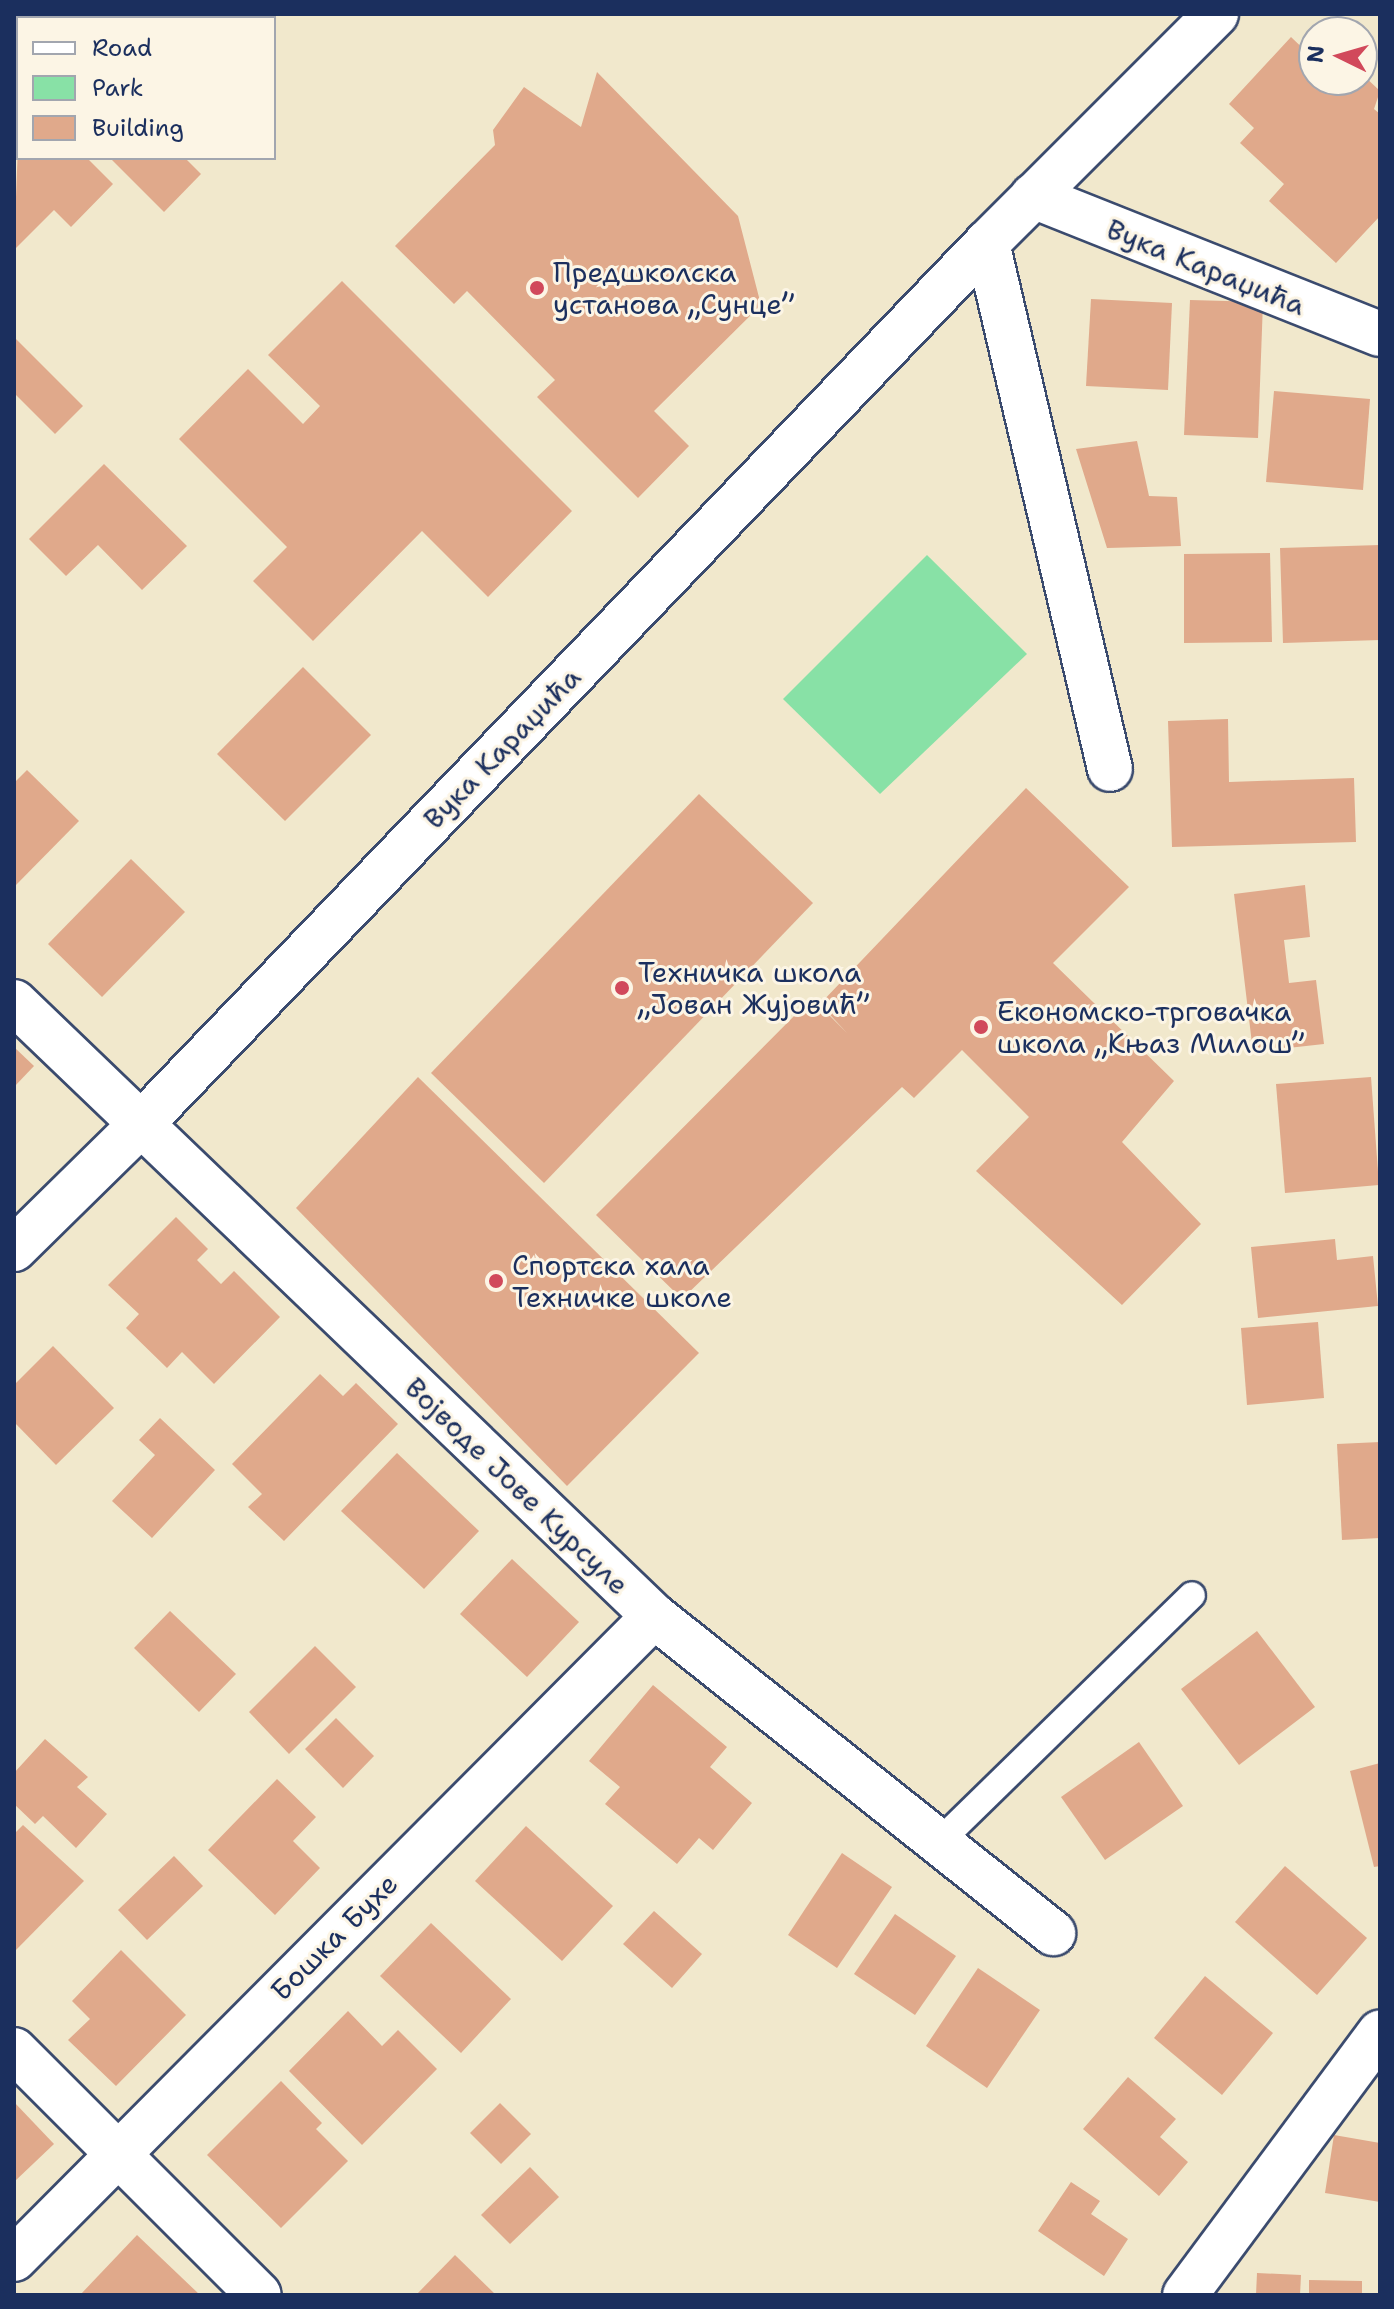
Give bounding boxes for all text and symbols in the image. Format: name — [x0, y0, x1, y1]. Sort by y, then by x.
legend — [16, 16, 276, 160]
north arrow — [1298, 16, 1378, 96]
text: Road — [92, 32, 152, 64]
text: N — [1300, 44, 1331, 64]
text: Park — [92, 72, 144, 104]
text: Building — [92, 112, 184, 144]
street label: Вука Караџића — [1102, 212, 1310, 322]
place label: Предшколска установа „Сунце” — [553, 255, 794, 321]
marker: Предшколска установа „Сунце” — [528, 279, 546, 297]
street label: Вука Караџића — [417, 660, 587, 836]
place label: Техничка школа „Јован Жујовић” — [638, 955, 869, 1021]
marker: Техничка школа „Јован Жујовић” — [613, 979, 631, 997]
place label: Економско-трговачка школа „Књаз Милош” — [997, 994, 1304, 1060]
marker: Економско-трговачка школа „Књаз Милош” — [972, 1018, 990, 1036]
place label: Спортска хала Техничке школе — [512, 1248, 732, 1314]
marker: Спортска хала Техничке школе — [487, 1272, 505, 1290]
street label: Војводе Јове Курсуле — [398, 1371, 636, 1601]
street label: Бошка Бухе — [264, 1867, 404, 2007]

